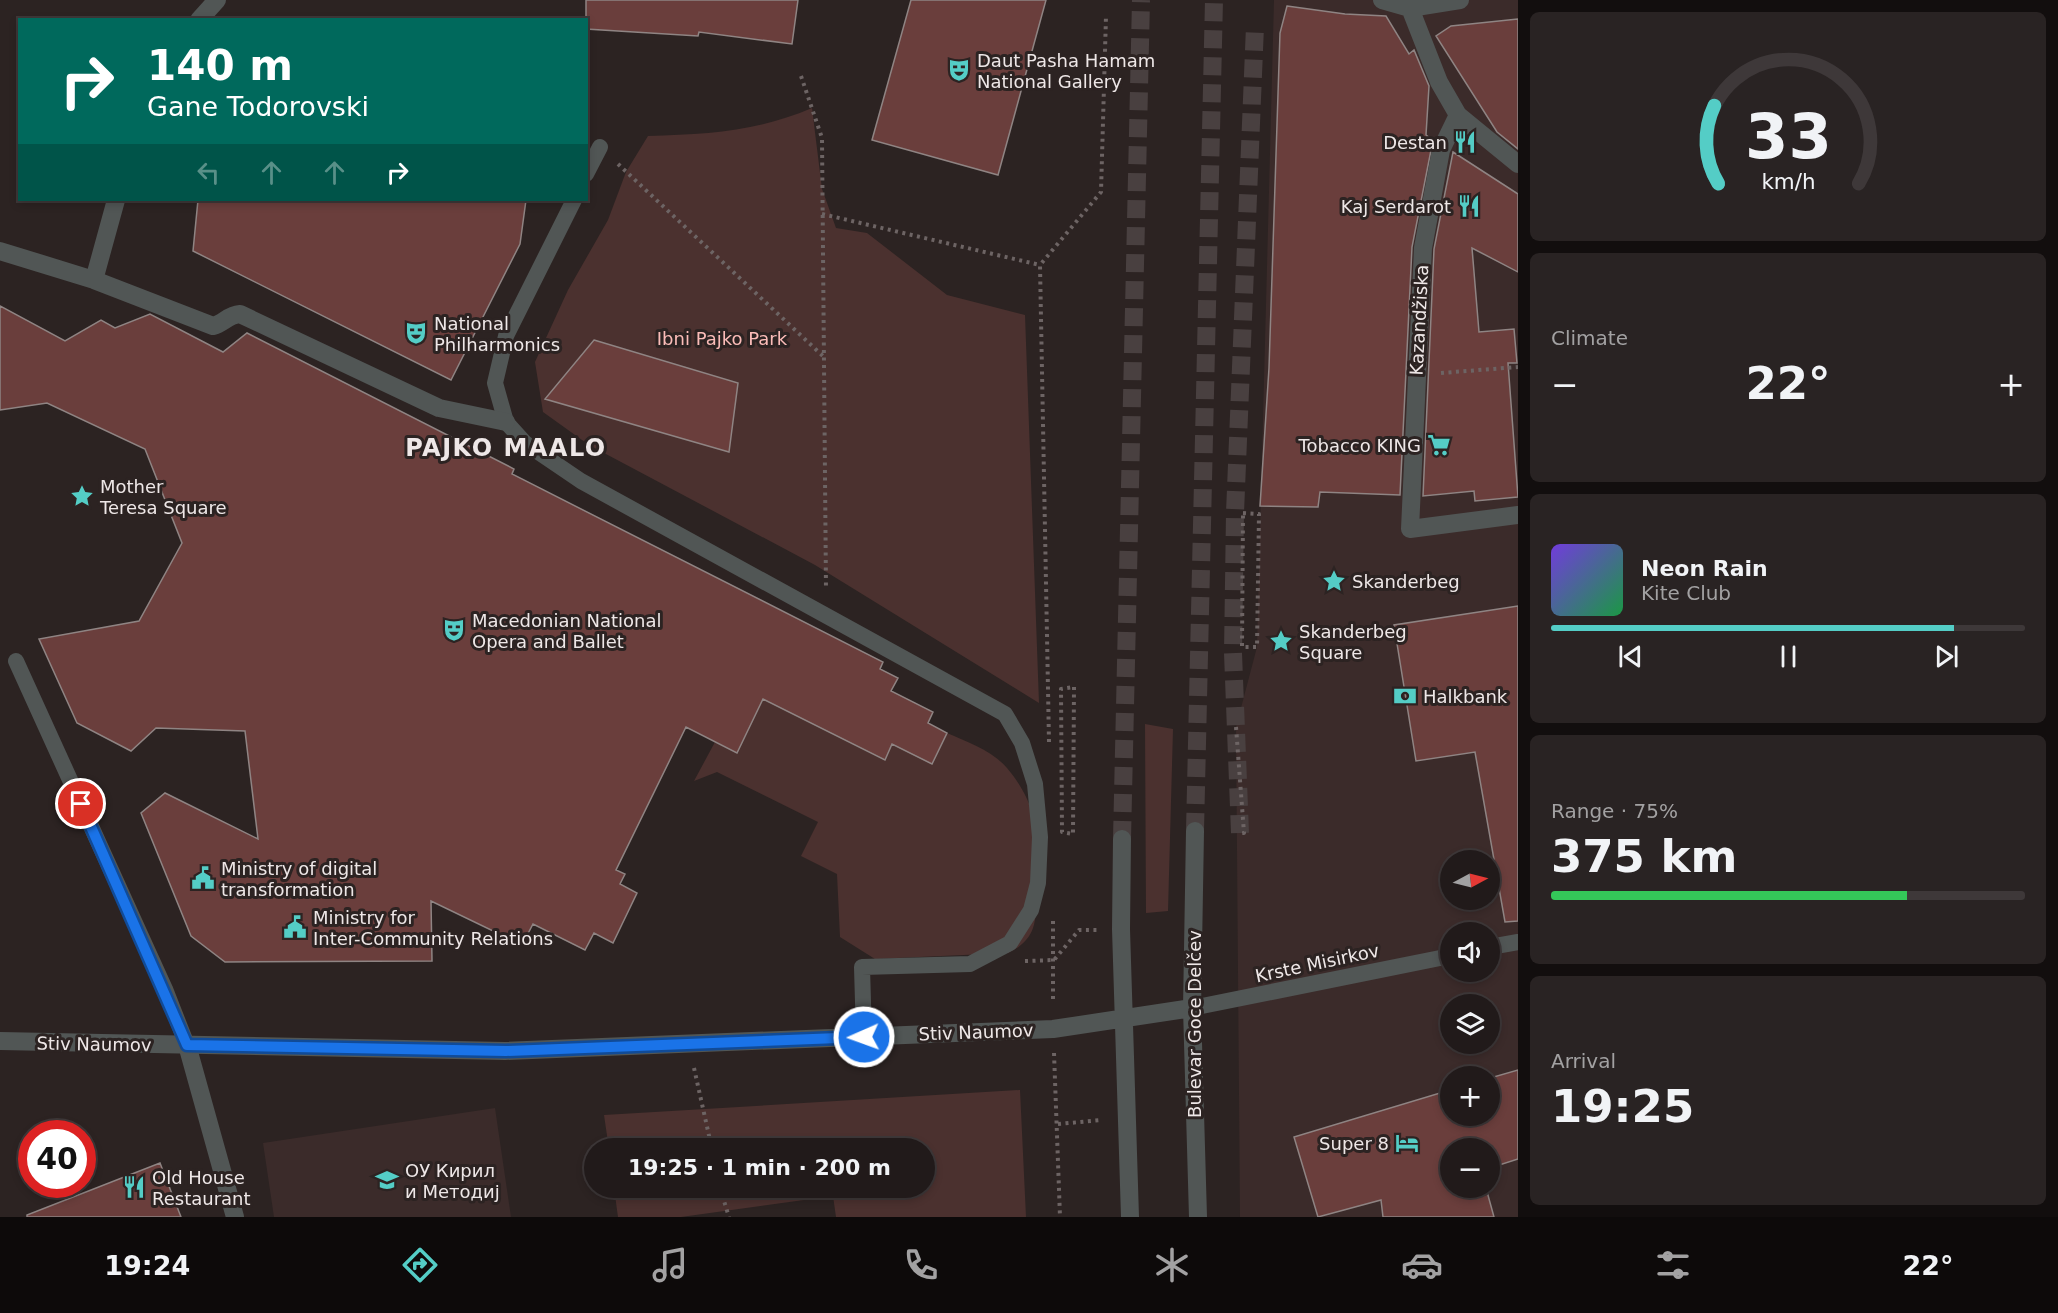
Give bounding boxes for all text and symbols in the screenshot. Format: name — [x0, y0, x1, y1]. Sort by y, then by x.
text: 140 m — [147, 41, 293, 90]
icon: right — [48, 42, 126, 120]
place label: Daut Pasha Hamam National Gallery — [977, 50, 1155, 92]
theatre icon: Daut Pasha Hamam National Gallery — [946, 57, 972, 83]
text: Gane Todorovski — [147, 91, 369, 122]
text: 33 — [1745, 100, 1831, 173]
restaurant icon: Destan — [1452, 129, 1478, 155]
place label: Destan — [1383, 132, 1447, 153]
icon: left — [192, 156, 225, 189]
icon: ahead — [255, 156, 288, 189]
icon: ahead — [318, 156, 351, 189]
icon: right — [381, 156, 414, 189]
text: km/h — [1761, 169, 1815, 194]
restaurant icon: Kaj Serdarot — [1456, 193, 1482, 219]
place label: Kaj Serdarot — [1341, 196, 1451, 217]
street label: Kazandžiska — [1406, 264, 1432, 376]
place label: National Philharmonics — [434, 313, 560, 355]
theatre icon: National Philharmonics — [403, 320, 429, 346]
text: Climate — [1551, 326, 1628, 350]
park label: Ibni Pajko Park — [657, 328, 788, 349]
text: 22° — [1745, 357, 1831, 410]
text: − — [1551, 365, 1579, 404]
text: + — [1997, 365, 2025, 404]
supermarket icon: Tobacco KING — [1426, 432, 1452, 458]
district label: PAJKO MAALO — [405, 434, 607, 462]
place label: Tobacco KING — [1298, 435, 1421, 456]
place label: Mother Teresa Square — [99, 476, 227, 518]
place icon: Mother Teresa Square — [69, 483, 95, 509]
text: Neon Rain — [1641, 556, 1768, 581]
place icon: Skanderbeg — [1321, 568, 1347, 594]
place label: Skanderbeg — [1352, 571, 1460, 592]
text: Kite Club — [1641, 581, 1731, 605]
place label: Macedonian National Opera and Ballet — [472, 610, 662, 652]
theatre icon: Macedonian National Opera and Ballet — [441, 617, 467, 643]
place label: Skanderbeg Square — [1299, 621, 1407, 663]
place icon: Skanderbeg Square — [1268, 628, 1294, 654]
icon: previous — [1614, 640, 1647, 673]
icon: pause — [1772, 640, 1805, 673]
icon: next — [1930, 640, 1963, 673]
bank icon: Halkbank — [1392, 683, 1418, 709]
place label: Halkbank — [1423, 686, 1508, 707]
pin — [55, 778, 106, 829]
icon: arrive — [64, 787, 97, 820]
text: Range · 75% — [1551, 799, 1678, 823]
text: 375 km — [1551, 830, 1737, 883]
north arrow — [1440, 850, 1500, 910]
map controls — [1440, 850, 1500, 1198]
place label: Ministry of digital transformation — [221, 858, 377, 900]
public building icon: Ministry of digital transformation — [190, 865, 216, 891]
place label: Ministry for Inter-Community Relations — [313, 907, 553, 949]
public building icon: Ministry for Inter-Community Relations — [282, 914, 308, 940]
button: sound — [1440, 922, 1500, 982]
street label: Bulevar Goce Delčev — [1184, 930, 1205, 1118]
street label: Krste Misirkov — [1253, 940, 1381, 986]
button: layers — [1440, 994, 1500, 1054]
position arrow — [832, 1005, 896, 1069]
street label: Stiv Naumov — [918, 1019, 1034, 1044]
street label: Stiv Naumov — [36, 1032, 152, 1056]
text: Arrival — [1551, 1049, 1616, 1073]
button: + — [1440, 1066, 1500, 1126]
text: 19:25 — [1551, 1080, 1694, 1133]
speed limit sign: 40 — [18, 1120, 96, 1198]
hotel icon: Super 8 — [1394, 1130, 1420, 1156]
place label: Super 8 — [1319, 1133, 1389, 1154]
button: − — [1440, 1138, 1500, 1198]
text: 19:25 · 1 min · 200 m — [628, 1155, 891, 1180]
place label: ОУ Кирил и Методиј — [405, 1160, 500, 1202]
place label: Old House Restaurant — [152, 1167, 251, 1209]
school or university icon: ОУ Кирил и Методиј — [374, 1167, 400, 1193]
restaurant icon: Old House Restaurant — [121, 1174, 147, 1200]
icon: directions — [399, 1244, 441, 1286]
icon: music — [649, 1244, 691, 1286]
icon: phone — [900, 1244, 942, 1286]
icon: climate — [1151, 1244, 1193, 1286]
icon: car — [1401, 1244, 1443, 1286]
icon: filters — [1652, 1244, 1694, 1286]
text: 19:24 — [104, 1250, 190, 1281]
text: 22° — [1903, 1250, 1954, 1281]

